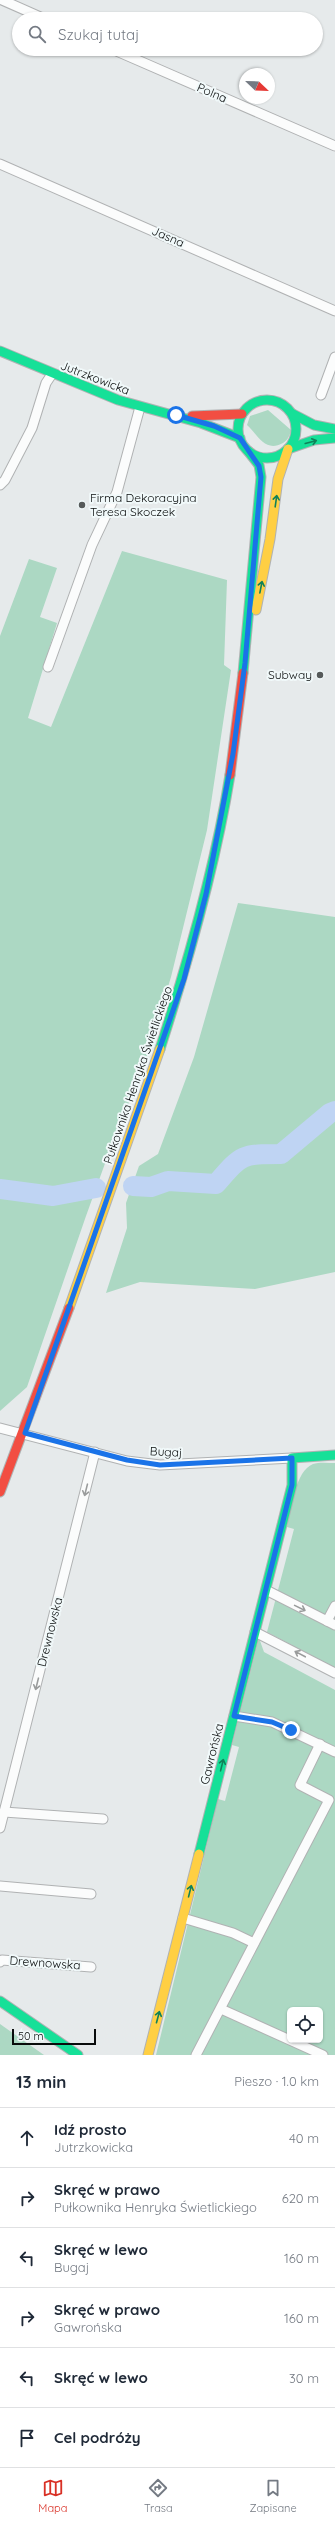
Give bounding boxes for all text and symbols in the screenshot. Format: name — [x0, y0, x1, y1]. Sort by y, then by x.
search box — [12, 12, 323, 56]
icon: search — [26, 23, 48, 45]
text: Szukaj tutaj — [58, 25, 139, 44]
north arrow — [239, 68, 275, 104]
street label: Polna — [195, 80, 230, 106]
street label: Jasna — [150, 223, 187, 250]
street label: Jutrzkowicka — [58, 357, 132, 398]
route start — [167, 406, 185, 424]
one-way arrow — [304, 437, 317, 445]
place label: Firma Dekoracyjna Teresa Skoczek — [90, 490, 197, 519]
one-way arrow — [272, 495, 279, 508]
marker: Firma Dekoracyjna Teresa Skoczek — [77, 500, 87, 510]
one-way arrow — [257, 581, 265, 594]
place label: Subway — [268, 667, 312, 682]
marker: Subway — [315, 670, 325, 680]
street label: Pułkownika Henryka Świetlickiego — [100, 984, 175, 1166]
street label: Bugaj — [149, 1443, 183, 1460]
one-way arrow — [82, 1483, 89, 1496]
street label: Drewnowska — [34, 1596, 65, 1668]
one-way arrow — [294, 1604, 306, 1612]
one-way arrow — [295, 1650, 307, 1658]
one-way arrow — [33, 1677, 40, 1690]
route end — [282, 1721, 300, 1739]
street label: Gawrońska — [197, 1722, 226, 1786]
one-way arrow — [219, 1759, 226, 1772]
one-way arrow — [187, 1885, 194, 1898]
street label: Drewnowska — [9, 1953, 81, 1972]
map controls — [287, 2007, 323, 2043]
button: locate — [287, 2007, 323, 2043]
one-way arrow — [154, 2011, 162, 2024]
scale bar — [12, 2027, 96, 2046]
text: 50 m — [18, 2029, 44, 2043]
text: 13 min — [16, 2071, 66, 2092]
text: Pieszo · 1.0 km — [234, 2073, 319, 2089]
text: Idź prosto — [54, 2120, 127, 2139]
icon: ahead — [16, 2127, 38, 2149]
text: 40 m — [289, 2130, 319, 2146]
text: Jutrzkowicka — [54, 2139, 133, 2155]
text: Skręć w prawo — [54, 2180, 160, 2199]
icon: right — [16, 2187, 38, 2209]
text: 620 m — [282, 2190, 319, 2206]
text: Pułkownika Henryka Świetlickiego — [54, 2199, 257, 2215]
text: Skręć w lewo — [54, 2240, 148, 2259]
icon: left — [16, 2247, 38, 2269]
text: 160 m — [284, 2250, 319, 2266]
text: Bugaj — [54, 2259, 89, 2275]
text: Skręć w prawo — [54, 2300, 160, 2319]
icon: right — [16, 2307, 38, 2329]
text: 160 m — [284, 2310, 319, 2326]
text: Gawrońska — [54, 2319, 122, 2335]
icon: left — [16, 2367, 38, 2389]
text: Skręć w lewo — [54, 2368, 148, 2387]
text: 30 m — [289, 2370, 319, 2386]
icon: arrive — [16, 2427, 38, 2449]
text: Cel podróży — [54, 2428, 141, 2447]
tab: Mapa — [38, 2477, 67, 2515]
tab: Trasa — [144, 2477, 173, 2515]
tab: Zapisane — [249, 2477, 297, 2515]

